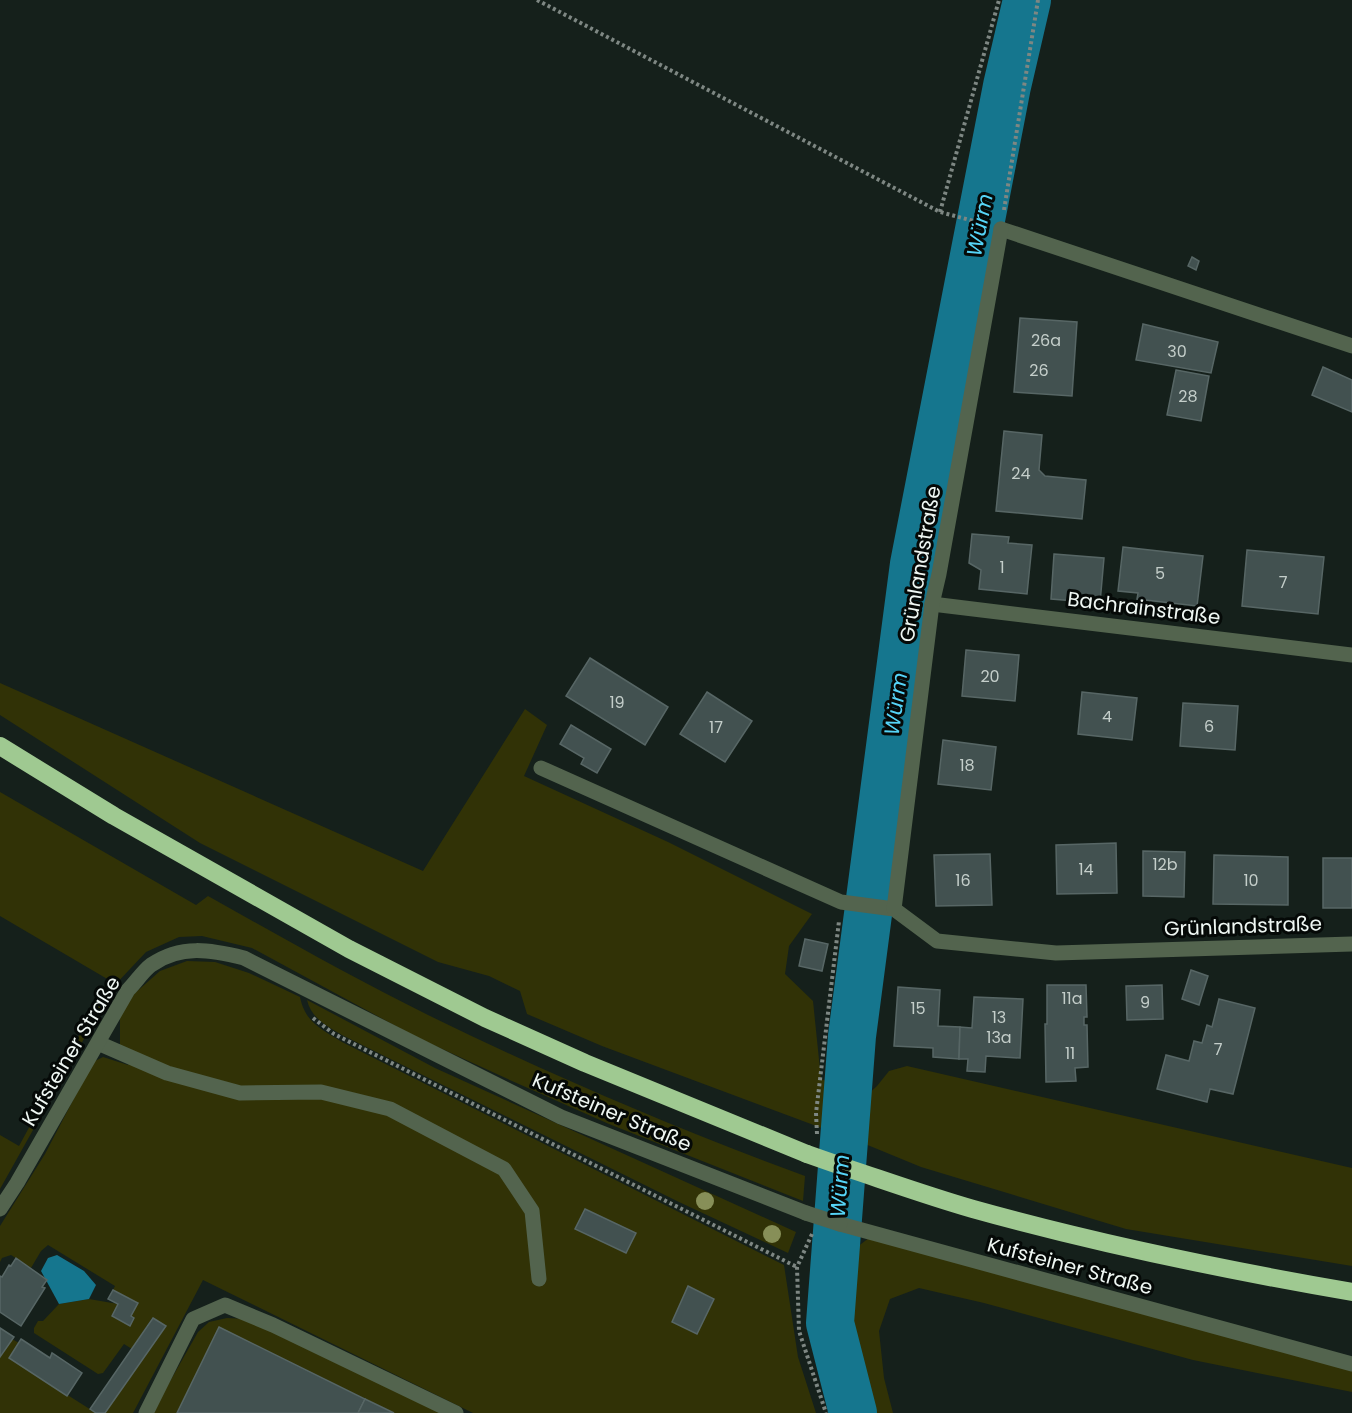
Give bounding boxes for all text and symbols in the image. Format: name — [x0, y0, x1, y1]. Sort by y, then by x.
water label: Würm — [959, 191, 1000, 259]
house number: 26a — [1031, 329, 1061, 352]
house number: 30 — [1167, 340, 1187, 363]
house number: 26 — [1029, 359, 1049, 382]
house number: 28 — [1178, 385, 1198, 408]
house number: 24 — [1011, 462, 1031, 485]
street label: Grünlandstraße — [892, 484, 948, 644]
house number: 1 — [999, 556, 1005, 579]
house number: 5 — [1155, 562, 1165, 585]
house number: 7 — [1279, 571, 1288, 594]
street label: Bachrainstraße — [1066, 585, 1222, 631]
house number: 20 — [980, 665, 1000, 688]
water label: Würm — [877, 671, 914, 737]
house number: 19 — [609, 691, 625, 714]
house number: 4 — [1102, 705, 1112, 728]
house number: 6 — [1204, 715, 1214, 738]
house number: 17 — [709, 716, 723, 739]
house number: 18 — [959, 754, 975, 777]
house number: 12b — [1152, 853, 1178, 876]
house number: 14 — [1078, 858, 1094, 881]
house number: 16 — [955, 869, 971, 892]
house number: 10 — [1243, 869, 1259, 892]
street label: Grünlandstraße — [1164, 909, 1322, 943]
street label: Kufsteiner Straße — [15, 971, 127, 1131]
house number: 11a — [1061, 987, 1083, 1010]
house number: 9 — [1140, 991, 1150, 1014]
house number: 15 — [910, 997, 926, 1020]
house number: 13 — [992, 1006, 1006, 1029]
house number: 13a — [986, 1026, 1012, 1049]
house number: 7 — [1214, 1038, 1223, 1061]
house number: 11 — [1065, 1042, 1075, 1065]
street label: Kufsteiner Straße — [528, 1066, 696, 1158]
water label: Würm — [823, 1153, 856, 1219]
street label: Kufsteiner Straße — [984, 1230, 1156, 1302]

